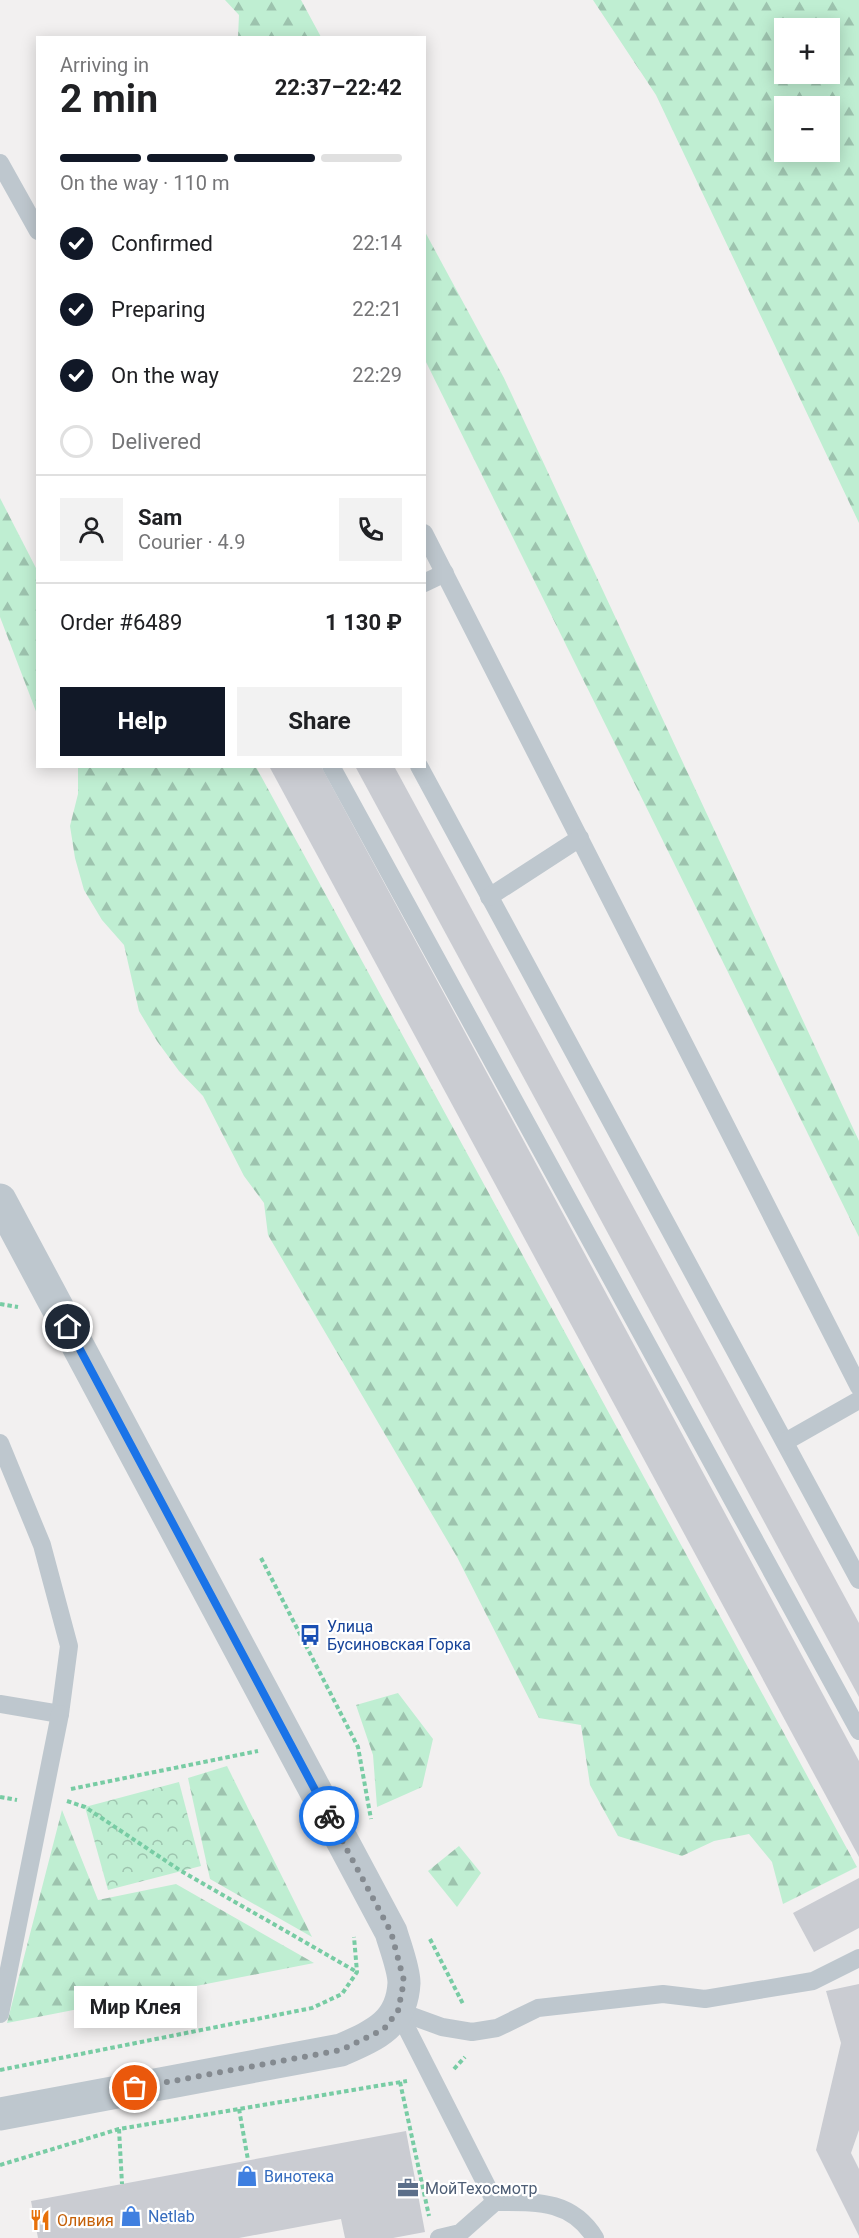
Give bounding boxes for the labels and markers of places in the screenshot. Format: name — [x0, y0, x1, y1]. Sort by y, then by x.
pin — [42, 1301, 93, 1352]
place label: Улица Бусиновская Горка — [327, 1617, 471, 1654]
bus stop icon: Улица Бусиновская Горка — [298, 1623, 322, 1647]
callout: Мир Клея — [74, 1986, 196, 2028]
pin — [109, 2062, 160, 2113]
shop icon: Винотека — [235, 2164, 259, 2188]
place label: Винотека — [264, 2167, 334, 2186]
office icon: МойТехосмотр — [396, 2176, 420, 2200]
place label: МойТехосмотр — [425, 2179, 537, 2198]
shop icon: Netlab — [119, 2204, 143, 2228]
place label: Netlab — [148, 2207, 195, 2226]
restaurant icon: Оливия — [28, 2208, 52, 2232]
place label: Оливия — [57, 2211, 114, 2230]

